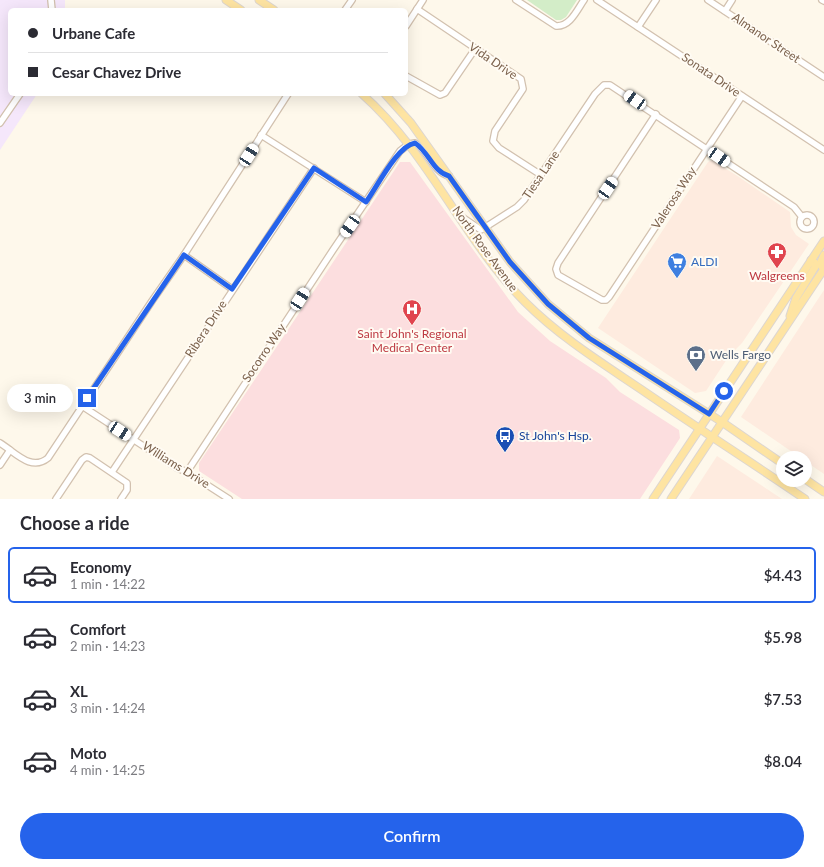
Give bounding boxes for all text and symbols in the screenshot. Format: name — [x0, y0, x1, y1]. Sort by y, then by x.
street label: Almanor Street — [729, 9, 804, 66]
text: Urbane Cafe — [52, 24, 135, 42]
street label: Vida Drive — [466, 39, 520, 82]
street label: Sonata Drive — [679, 49, 744, 100]
text: Cesar Chavez Drive — [52, 63, 181, 81]
car — [622, 88, 648, 112]
car — [237, 142, 261, 168]
car — [706, 145, 732, 169]
street label: Tiesa Lane — [519, 147, 562, 202]
street label: Valerosa Way — [648, 163, 700, 232]
car — [596, 175, 620, 201]
street label: North Rose Avenue — [449, 203, 521, 294]
car — [338, 213, 362, 239]
pharmacy icon: Walgreens — [766, 241, 788, 269]
supermarket icon: ALDI — [666, 251, 688, 279]
place label: ALDI — [691, 254, 718, 269]
place label: Walgreens — [749, 268, 805, 283]
car — [288, 286, 312, 312]
street label: Ribera Drive — [182, 297, 230, 360]
hospital icon: Saint John's Regional Medical Center — [401, 298, 423, 326]
street label: Socorro Way — [238, 320, 289, 385]
place label: Saint John's Regional Medical Center — [357, 326, 467, 355]
bank icon: Wells Fargo — [685, 344, 707, 372]
place label: Wells Fargo — [710, 347, 771, 362]
route start — [715, 382, 733, 400]
callout: 3 min — [7, 384, 73, 412]
route end — [78, 389, 96, 407]
text: 3 min — [24, 390, 56, 406]
car — [107, 419, 133, 443]
bus stop icon: St John's Hsp. — [494, 425, 516, 453]
place label: St John's Hsp. — [519, 428, 592, 443]
street label: Williams Drive — [140, 438, 213, 491]
map controls — [776, 451, 812, 487]
button: layers — [776, 451, 812, 487]
text: Choose a ride — [20, 512, 129, 534]
icon: car — [22, 557, 58, 593]
text: Economy — [70, 558, 131, 576]
text: $4.43 — [764, 566, 802, 584]
text: 1 min · 14:22 — [70, 576, 145, 592]
icon: car — [22, 619, 58, 655]
text: Comfort — [70, 620, 126, 638]
text: $5.98 — [764, 628, 802, 646]
text: 2 min · 14:23 — [70, 638, 145, 654]
icon: car — [22, 681, 58, 717]
text: XL — [70, 682, 88, 700]
text: $7.53 — [764, 690, 802, 708]
text: 3 min · 14:24 — [70, 700, 145, 716]
icon: car — [22, 743, 58, 779]
text: Moto — [70, 744, 107, 762]
text: $8.04 — [764, 752, 802, 770]
text: 4 min · 14:25 — [70, 762, 145, 778]
button: Confirm — [20, 813, 804, 859]

